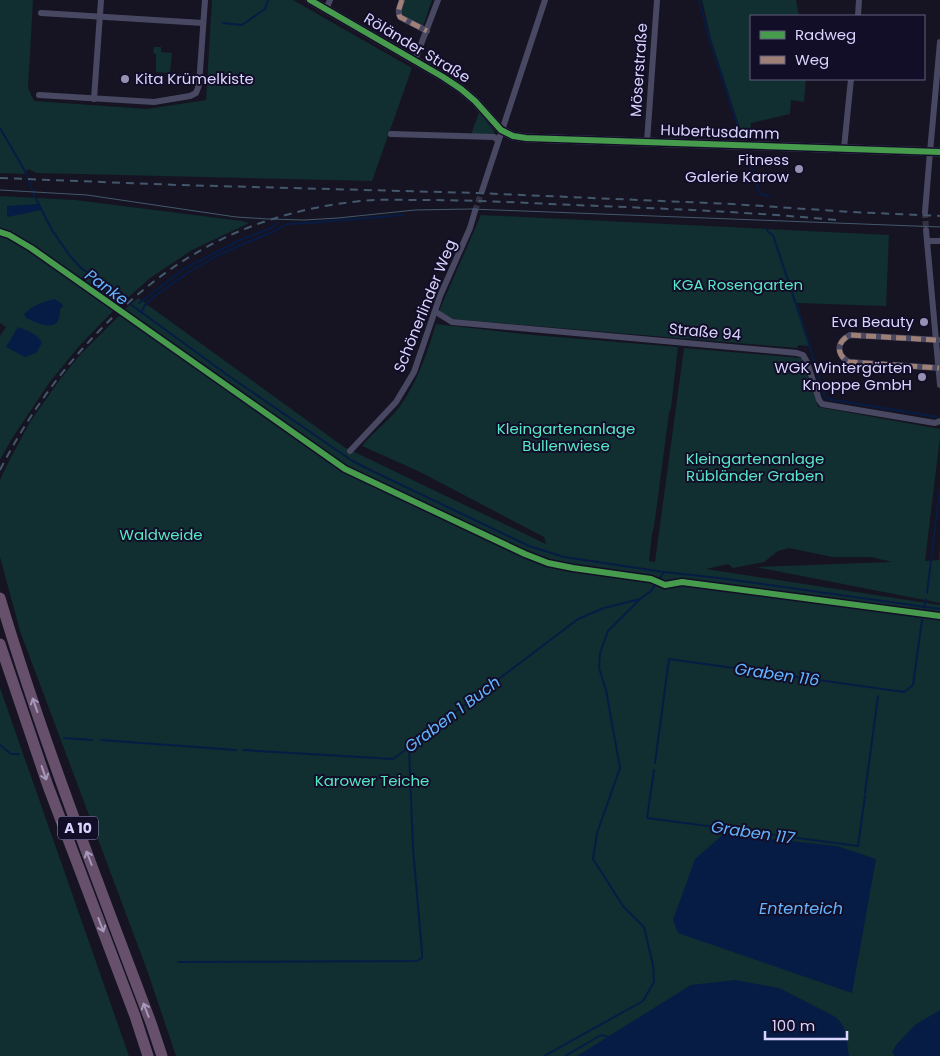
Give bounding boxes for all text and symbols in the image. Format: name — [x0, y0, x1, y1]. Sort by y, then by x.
street label: Röländer Straße — [360, 7, 474, 88]
legend — [750, 15, 925, 80]
street label: Möserstraße — [625, 22, 652, 117]
text: Radweg — [795, 24, 856, 45]
text: Weg — [795, 49, 829, 70]
place label: Kita Krümelkiste — [135, 68, 254, 89]
marker: Kita Krümelkiste — [119, 73, 131, 85]
street label: Hubertusdamm — [660, 119, 780, 144]
place label: Fitness Galerie Karow — [685, 149, 790, 187]
marker: Fitness Galerie Karow — [793, 163, 805, 175]
street label: Schönerlinder Weg — [388, 236, 461, 375]
water label: Panke — [80, 264, 133, 311]
park label: KGA Rosengarten — [673, 274, 803, 295]
place label: Eva Beauty — [832, 311, 915, 332]
marker: Eva Beauty — [918, 316, 930, 328]
street label: Straße 94 — [668, 318, 742, 345]
place label: WGK Wintergärten Knoppe GmbH — [774, 357, 912, 395]
marker: WGK Wintergärten Knoppe GmbH — [916, 371, 928, 383]
park label: Kleingartenanlage Bullenwiese — [497, 418, 635, 456]
park label: Kleingartenanlage Rübländer Graben — [686, 448, 824, 486]
park label: Waldweide — [119, 524, 203, 545]
water label: Graben 116 — [733, 657, 821, 692]
water label: Graben 1 Buch — [400, 671, 505, 758]
one-way arrow — [30, 697, 39, 713]
one-way arrow — [40, 764, 49, 780]
park label: Karower Teiche — [315, 770, 429, 791]
water label: Graben 117 — [710, 815, 797, 850]
road number: A 10 — [58, 816, 98, 840]
one-way arrow — [84, 851, 93, 866]
water label: Ententeich — [759, 897, 843, 920]
one-way arrow — [97, 917, 106, 932]
one-way arrow — [141, 1003, 150, 1018]
scale bar — [765, 1008, 848, 1040]
text: 100 m — [772, 1015, 815, 1036]

